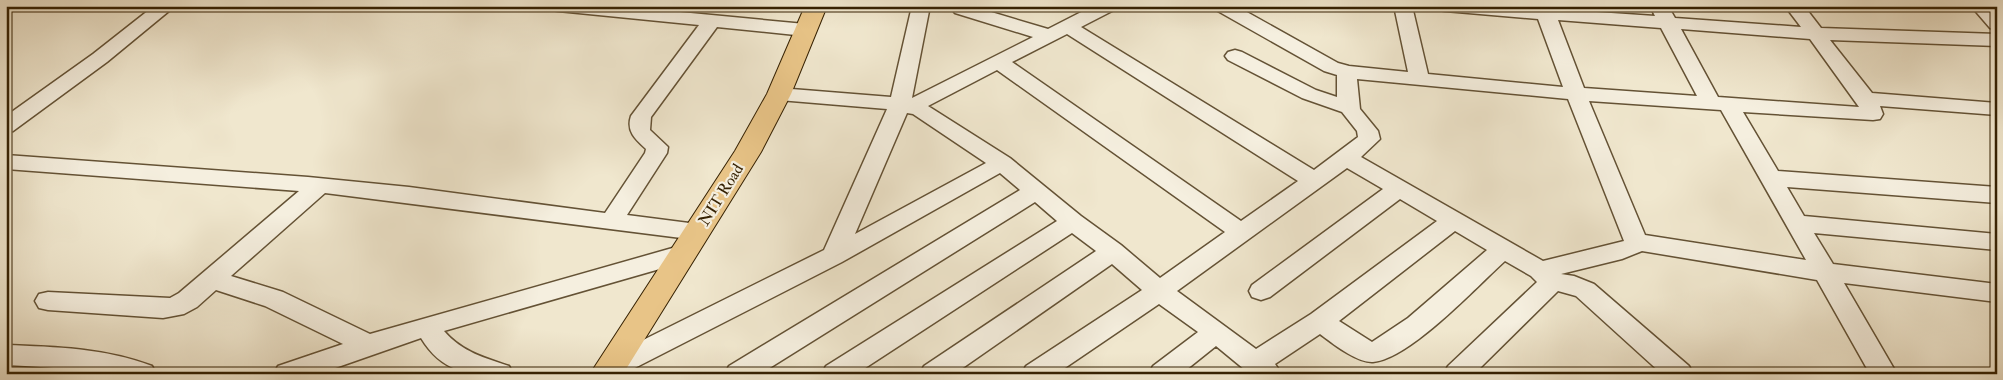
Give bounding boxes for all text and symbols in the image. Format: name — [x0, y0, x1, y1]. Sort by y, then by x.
street label: NIT Road — [694, 160, 748, 230]

